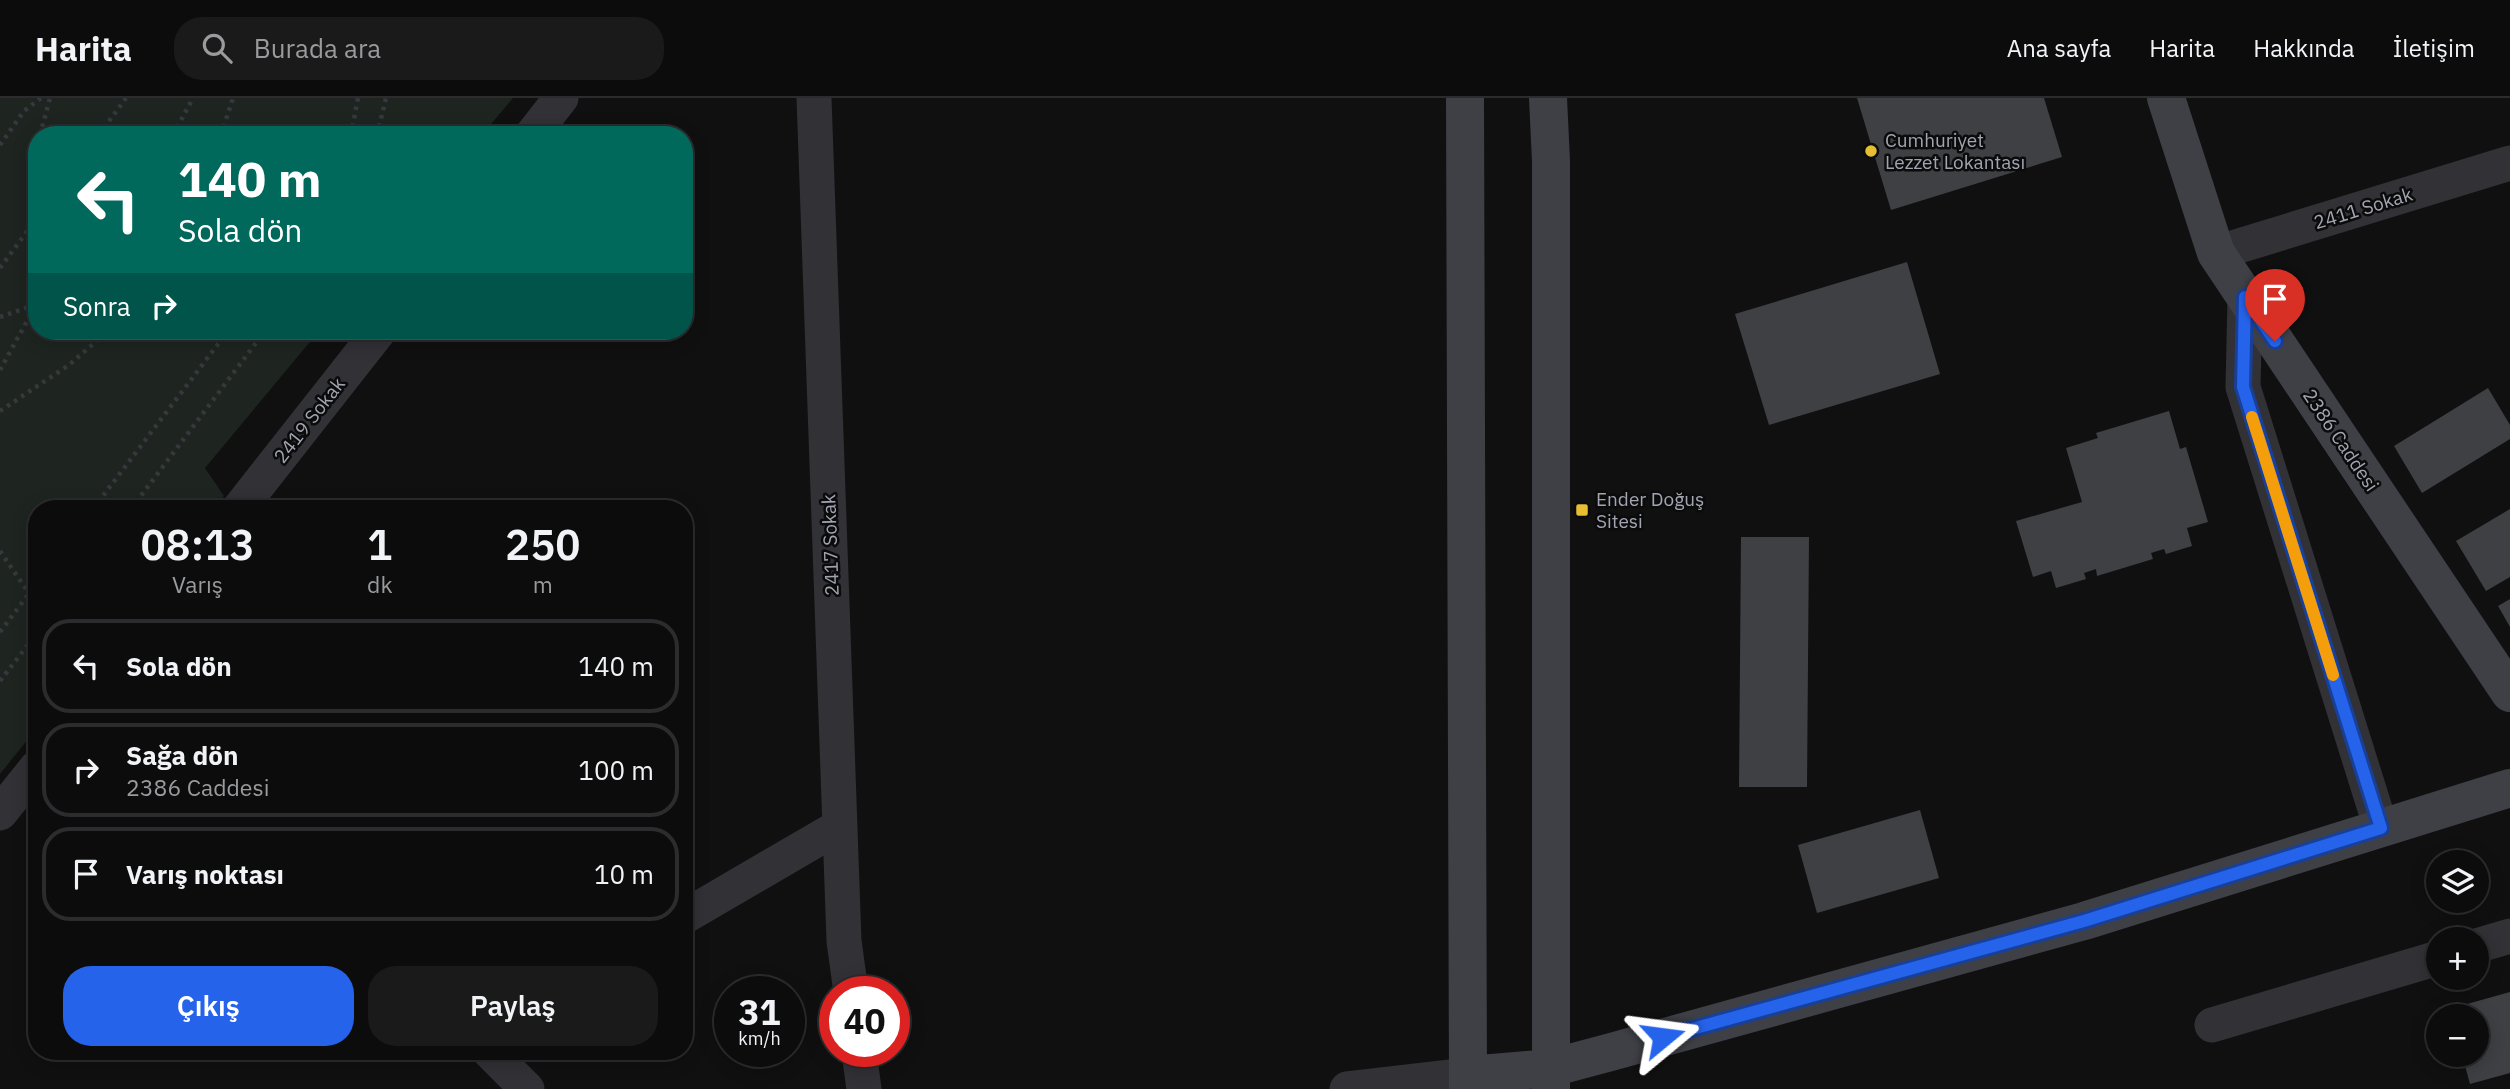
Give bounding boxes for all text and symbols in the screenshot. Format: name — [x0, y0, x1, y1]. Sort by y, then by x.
search box — [174, 17, 664, 80]
text: Harita — [35, 27, 132, 70]
icon: search — [198, 29, 236, 67]
text: Burada ara — [254, 31, 381, 65]
text: Ana sayfa — [2007, 32, 2111, 64]
text: Harita — [2149, 32, 2215, 64]
text: Hakkında — [2253, 32, 2355, 64]
text: İletişim — [2393, 32, 2475, 64]
place label: Cumhuriyet Lezzet Lokantası — [1885, 128, 2025, 174]
marker: Cumhuriyet Lezzet Lokantası — [1863, 143, 1879, 159]
text: 140 m — [178, 147, 322, 210]
icon: left — [63, 154, 154, 245]
street label: 2411 Sokak — [2311, 182, 2415, 234]
text: Sola dön — [178, 209, 303, 251]
pin — [2245, 269, 2305, 341]
icon: arrive — [2256, 280, 2294, 318]
icon: right — [145, 287, 183, 325]
text: Sonra — [63, 289, 131, 323]
street label: 2419 Sokak — [268, 372, 350, 468]
street label: 2386 Caddesi — [2298, 384, 2384, 496]
place label: Ender Doğuş Sitesi — [1596, 487, 1704, 533]
street label: 2417 Sokak — [816, 494, 844, 596]
marker: Ender Doğuş Sitesi — [1574, 502, 1590, 518]
text: 08:13 — [140, 517, 255, 572]
text: 1 — [367, 517, 392, 572]
text: 250 — [505, 517, 581, 572]
text: Varış — [172, 569, 223, 599]
text: dk — [367, 569, 393, 599]
text: m — [533, 569, 553, 599]
icon: left — [67, 647, 105, 685]
text: Sola dön — [126, 649, 232, 683]
text: 140 m — [578, 649, 654, 683]
text: Sağa dön — [126, 738, 238, 772]
icon: right — [67, 751, 105, 789]
text: 100 m — [578, 753, 654, 787]
text: 2386 Caddesi — [126, 772, 269, 802]
map controls — [2426, 850, 2489, 1067]
button: layers — [2426, 850, 2489, 913]
icon: arrive — [67, 855, 105, 893]
text: Varış noktası — [126, 857, 284, 891]
text: 10 m — [594, 857, 654, 891]
button: + — [2426, 927, 2489, 990]
button: Çıkış — [63, 966, 354, 1046]
button: Paylaş — [368, 966, 658, 1046]
speed limit sign: 40 — [819, 976, 910, 1067]
text: 31 — [738, 989, 781, 1035]
position arrow — [1626, 1000, 1700, 1074]
button: − — [2426, 1004, 2489, 1067]
text: km/h — [738, 1027, 781, 1050]

